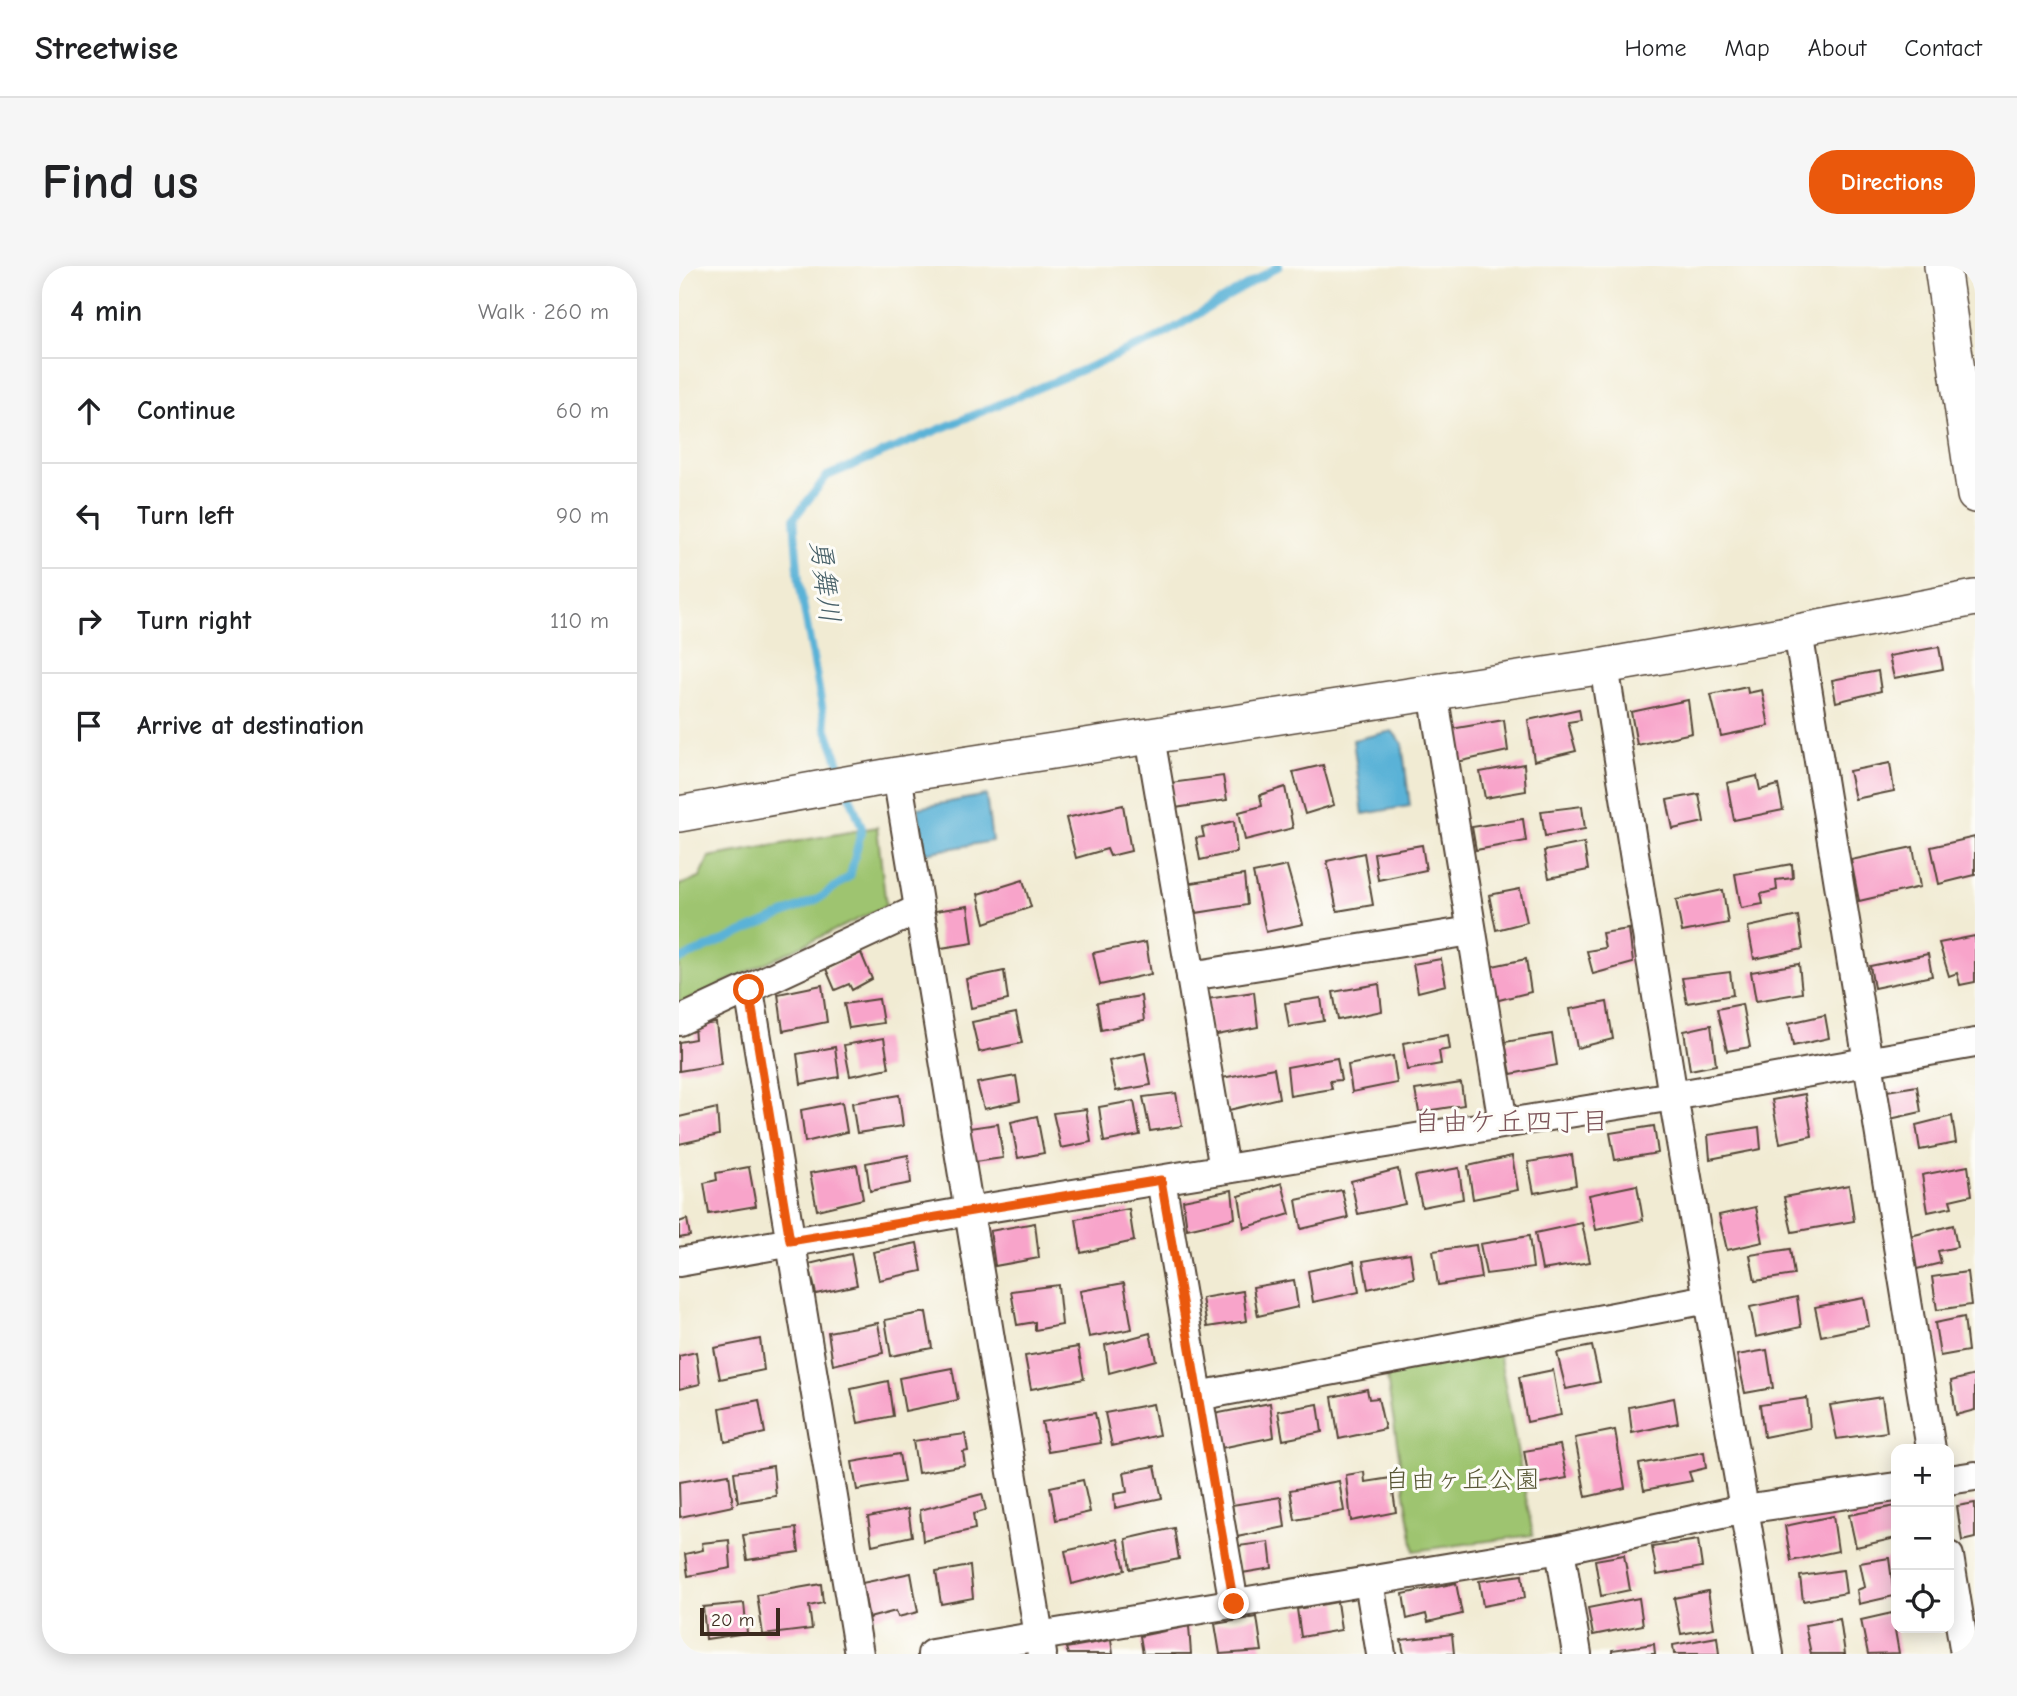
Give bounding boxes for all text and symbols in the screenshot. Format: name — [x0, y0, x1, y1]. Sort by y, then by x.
text: Streetwise — [35, 29, 178, 67]
text: Home — [1625, 34, 1686, 62]
text: Map — [1724, 34, 1770, 62]
text: About — [1808, 34, 1866, 62]
text: Contact — [1904, 34, 1982, 62]
button: Directions — [1809, 150, 1975, 214]
text: Find us — [42, 154, 198, 210]
text: 4 min — [70, 294, 142, 329]
text: Walk · 260 m — [478, 298, 609, 325]
icon: ahead — [70, 392, 108, 430]
text: Continue — [137, 396, 235, 426]
text: 60 m — [556, 397, 609, 424]
icon: left — [70, 497, 108, 535]
text: Turn left — [137, 501, 234, 531]
text: 90 m — [556, 502, 609, 529]
water label: 勇舞川 — [804, 537, 846, 625]
icon: right — [70, 602, 108, 640]
text: Turn right — [137, 606, 251, 636]
text: 110 m — [550, 607, 609, 634]
icon: arrive — [70, 707, 108, 745]
text: Arrive at destination — [137, 711, 364, 741]
route start — [733, 974, 764, 1005]
district label: 自由ケ丘四丁目 — [1413, 1106, 1609, 1138]
map controls — [1891, 1444, 1954, 1633]
button: + — [1891, 1444, 1954, 1507]
park label: 自由ヶ丘公園 — [1384, 1465, 1540, 1495]
button: − — [1891, 1507, 1954, 1570]
button: locate — [1891, 1570, 1954, 1633]
route end — [1218, 1588, 1249, 1619]
scale bar — [700, 1605, 781, 1637]
text: 20 m — [711, 1609, 755, 1631]

